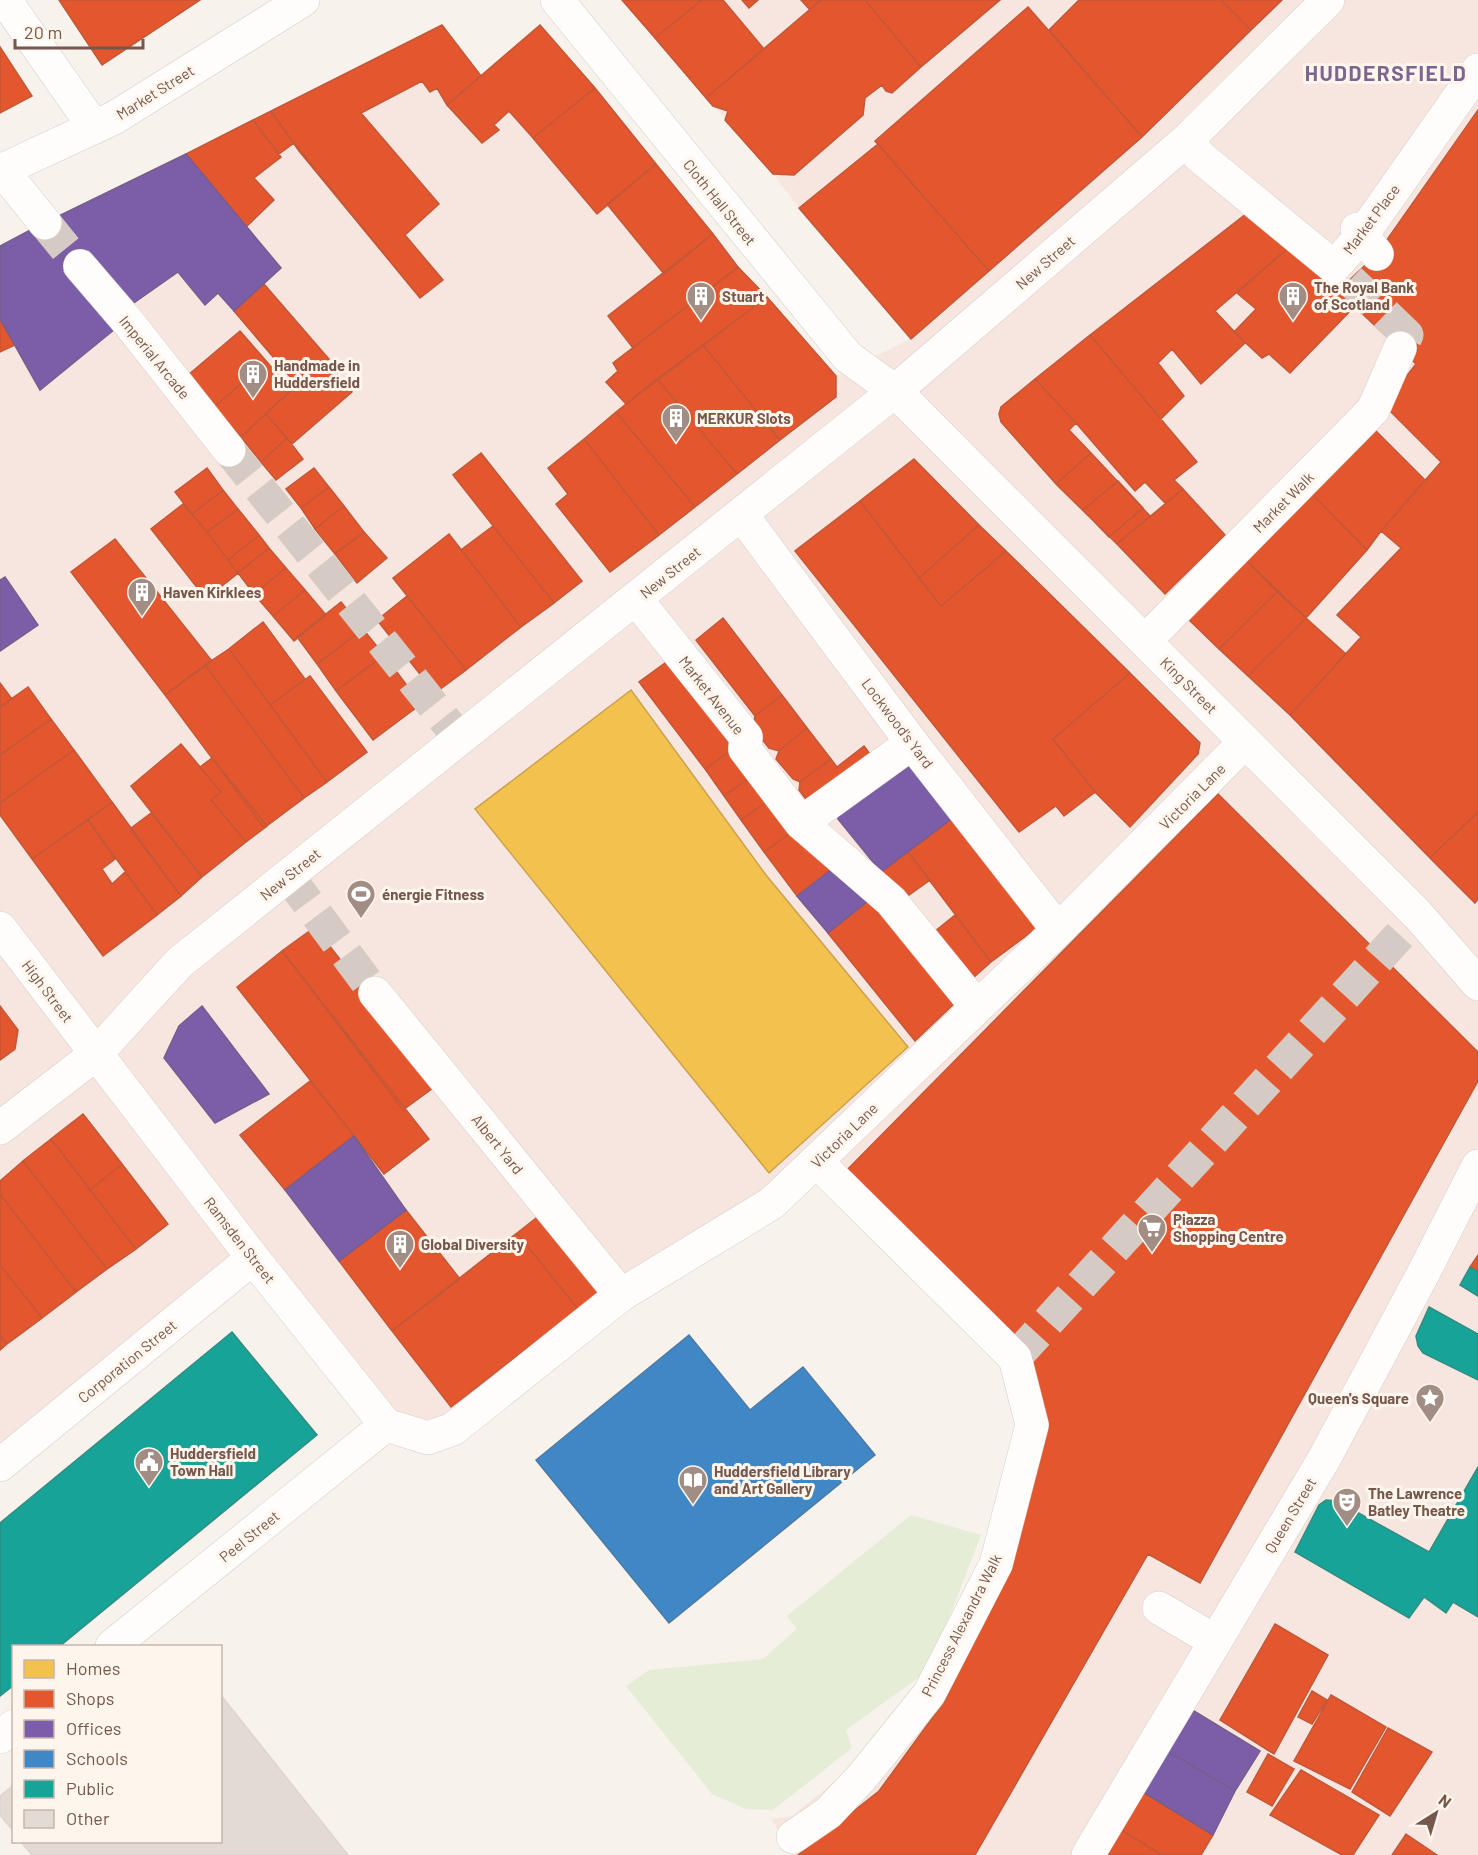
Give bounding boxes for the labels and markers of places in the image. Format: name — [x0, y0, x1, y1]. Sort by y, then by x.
place label: The Royal Bank of Scotland — [1314, 278, 1414, 313]
building icon: Stuart — [685, 280, 717, 322]
building icon: The Royal Bank of Scotland — [1277, 280, 1309, 322]
place label: Stuart — [722, 287, 765, 305]
place label: Handmade in Huddersfield — [274, 356, 360, 391]
building icon: Handmade in Huddersfield — [237, 358, 269, 400]
building icon: MERKUR Slots — [660, 402, 692, 444]
place label: MERKUR Slots — [697, 409, 791, 427]
building icon: Haven Kirklees — [126, 576, 158, 618]
place label: Haven Kirklees — [163, 583, 262, 601]
sports icon: énergie Fitness — [345, 878, 377, 920]
place label: énergie Fitness — [382, 885, 485, 903]
place label: Piazza Shopping Centre — [1173, 1210, 1284, 1245]
supermarket icon: Piazza Shopping Centre — [1136, 1212, 1168, 1254]
building icon: Global Diversity — [384, 1228, 416, 1270]
place label: Global Diversity — [421, 1235, 525, 1253]
place icon: Queen's Square — [1414, 1382, 1446, 1424]
place label: Queen's Square — [1308, 1389, 1409, 1407]
place label: Huddersfield Town Hall — [170, 1444, 256, 1479]
public building icon: Huddersfield Town Hall — [133, 1446, 165, 1488]
place label: Huddersfield Library and Art Gallery — [714, 1462, 851, 1497]
library icon: Huddersfield Library and Art Gallery — [677, 1464, 709, 1506]
place label: The Lawrence Batley Theatre — [1368, 1484, 1465, 1519]
theatre icon: The Lawrence Batley Theatre — [1331, 1486, 1363, 1528]

